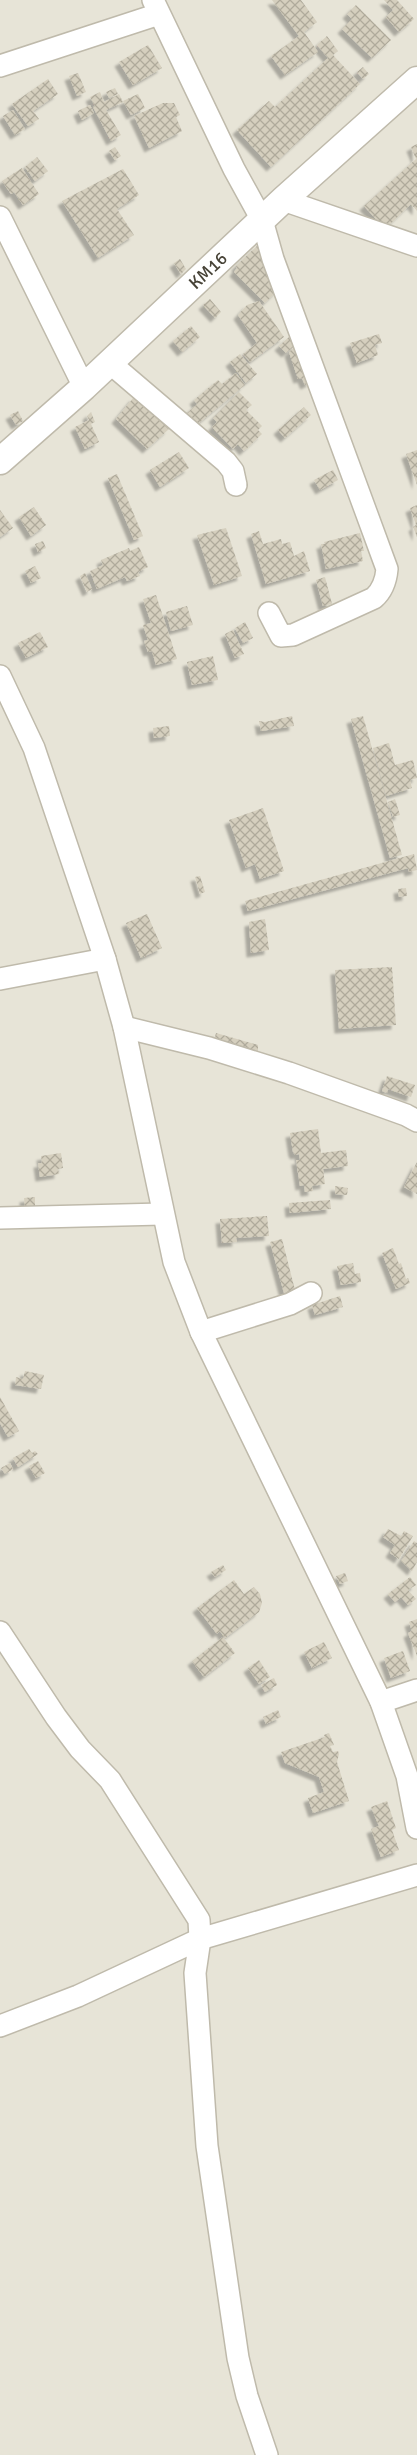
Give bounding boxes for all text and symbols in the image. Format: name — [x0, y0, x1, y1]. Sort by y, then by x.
street label: KM16 — [184, 247, 232, 294]

